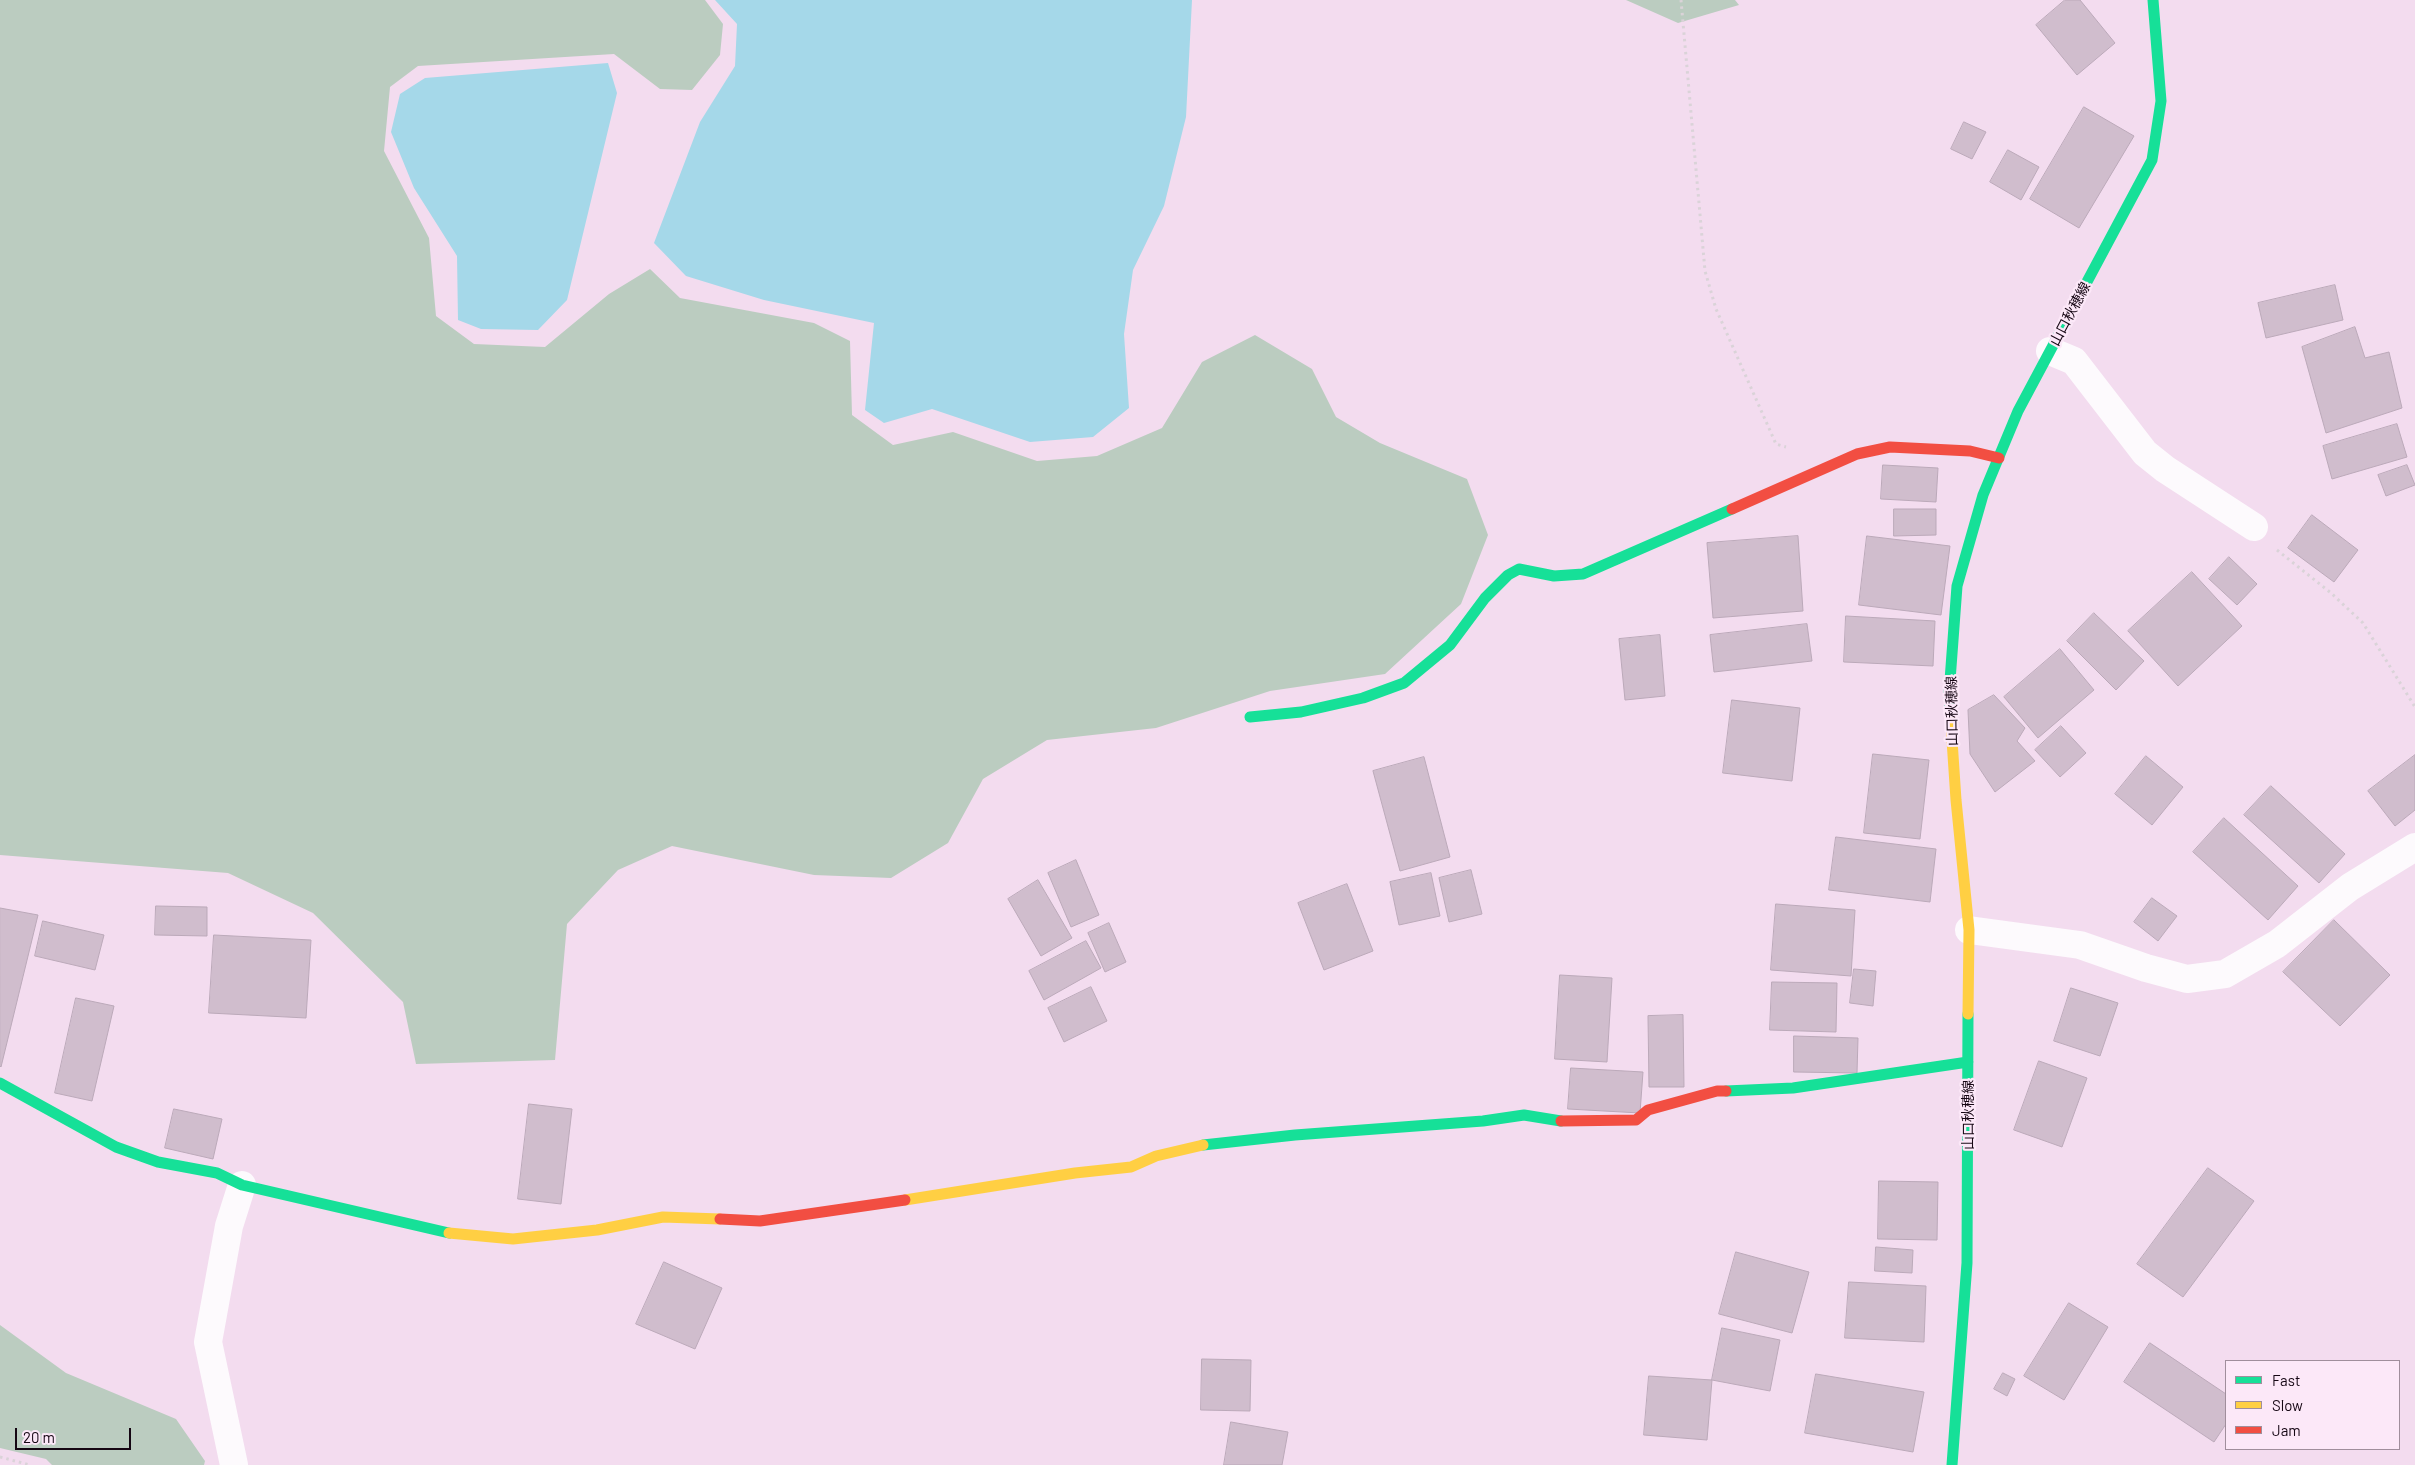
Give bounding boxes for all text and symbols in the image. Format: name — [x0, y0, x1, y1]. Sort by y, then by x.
street label: 山口秋穂線 — [2046, 279, 2094, 349]
street label: 山口秋穂線 — [1943, 676, 1961, 746]
street label: 山口秋穂線 — [1960, 1080, 1976, 1150]
legend — [2225, 1360, 2400, 1450]
text: Fast — [2272, 1371, 2300, 1389]
text: Slow — [2272, 1396, 2303, 1414]
scale bar — [18, 1418, 134, 1450]
text: Jam — [2272, 1421, 2301, 1439]
text: 20 m — [23, 1428, 55, 1446]

